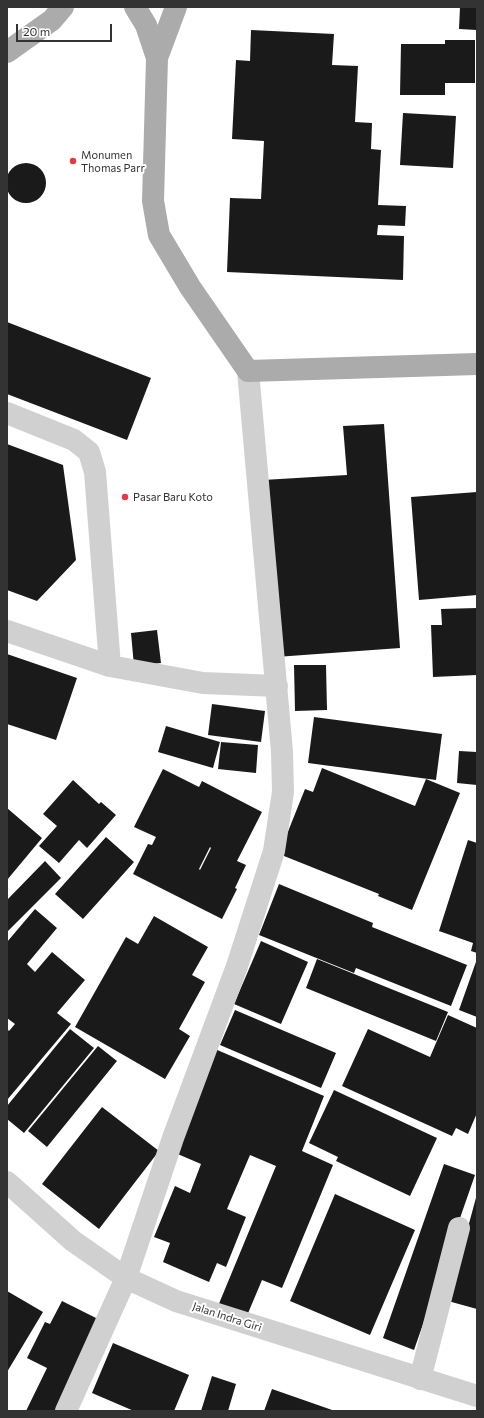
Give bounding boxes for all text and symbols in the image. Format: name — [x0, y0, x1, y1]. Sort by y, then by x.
scale bar — [18, 16, 114, 42]
text: 20 m — [23, 24, 50, 38]
place label: Monumen Thomas Parr — [81, 148, 145, 174]
marker: Monumen Thomas Parr — [68, 156, 78, 166]
place label: Pasar Baru Koto — [133, 490, 213, 504]
marker: Pasar Baru Koto — [120, 492, 130, 502]
street label: Jalan Indra Giri — [191, 1300, 263, 1334]

